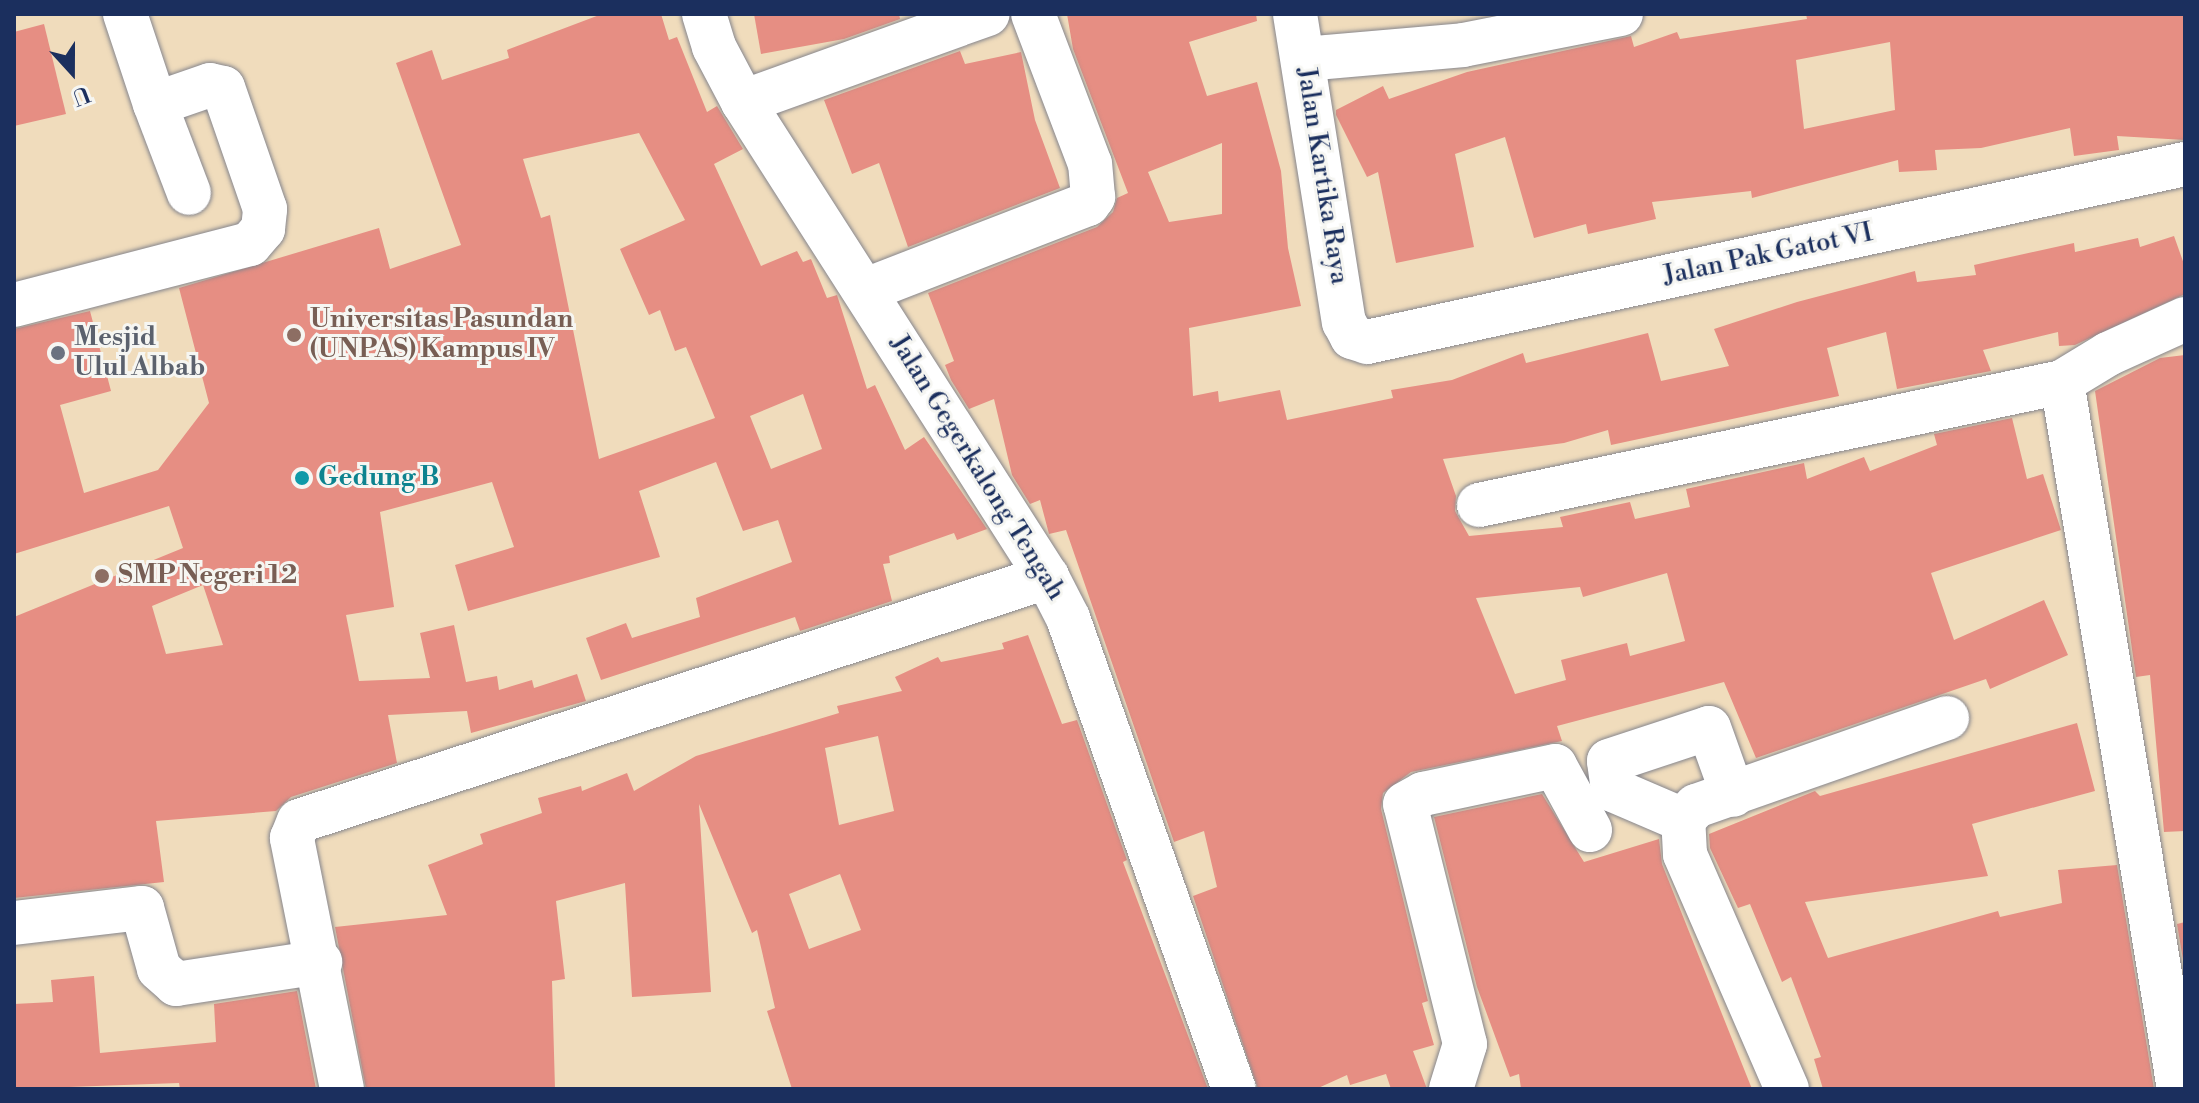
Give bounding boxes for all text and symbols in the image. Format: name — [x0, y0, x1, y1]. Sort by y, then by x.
north arrow — [32, 32, 112, 112]
street label: Jalan Kartika Raya — [1289, 65, 1355, 287]
text: U — [68, 79, 94, 111]
street label: Jalan Pak Gatot VI — [1661, 218, 1875, 292]
place label: Universitas Pasundan (UNPAS) Kampus IV — [310, 304, 573, 366]
place label: Mesjid Ulul Albab — [74, 322, 205, 384]
marker: Universitas Pasundan (UNPAS) Kampus IV — [285, 326, 303, 344]
street label: Jalan Gegerkalong Tengah — [883, 330, 1071, 606]
marker: Mesjid Ulul Albab — [49, 344, 67, 362]
place label: Gedung B — [318, 462, 439, 494]
marker: Gedung B — [293, 469, 311, 487]
place label: SMP Negeri 12 — [118, 560, 297, 592]
marker: SMP Negeri 12 — [93, 567, 111, 585]

